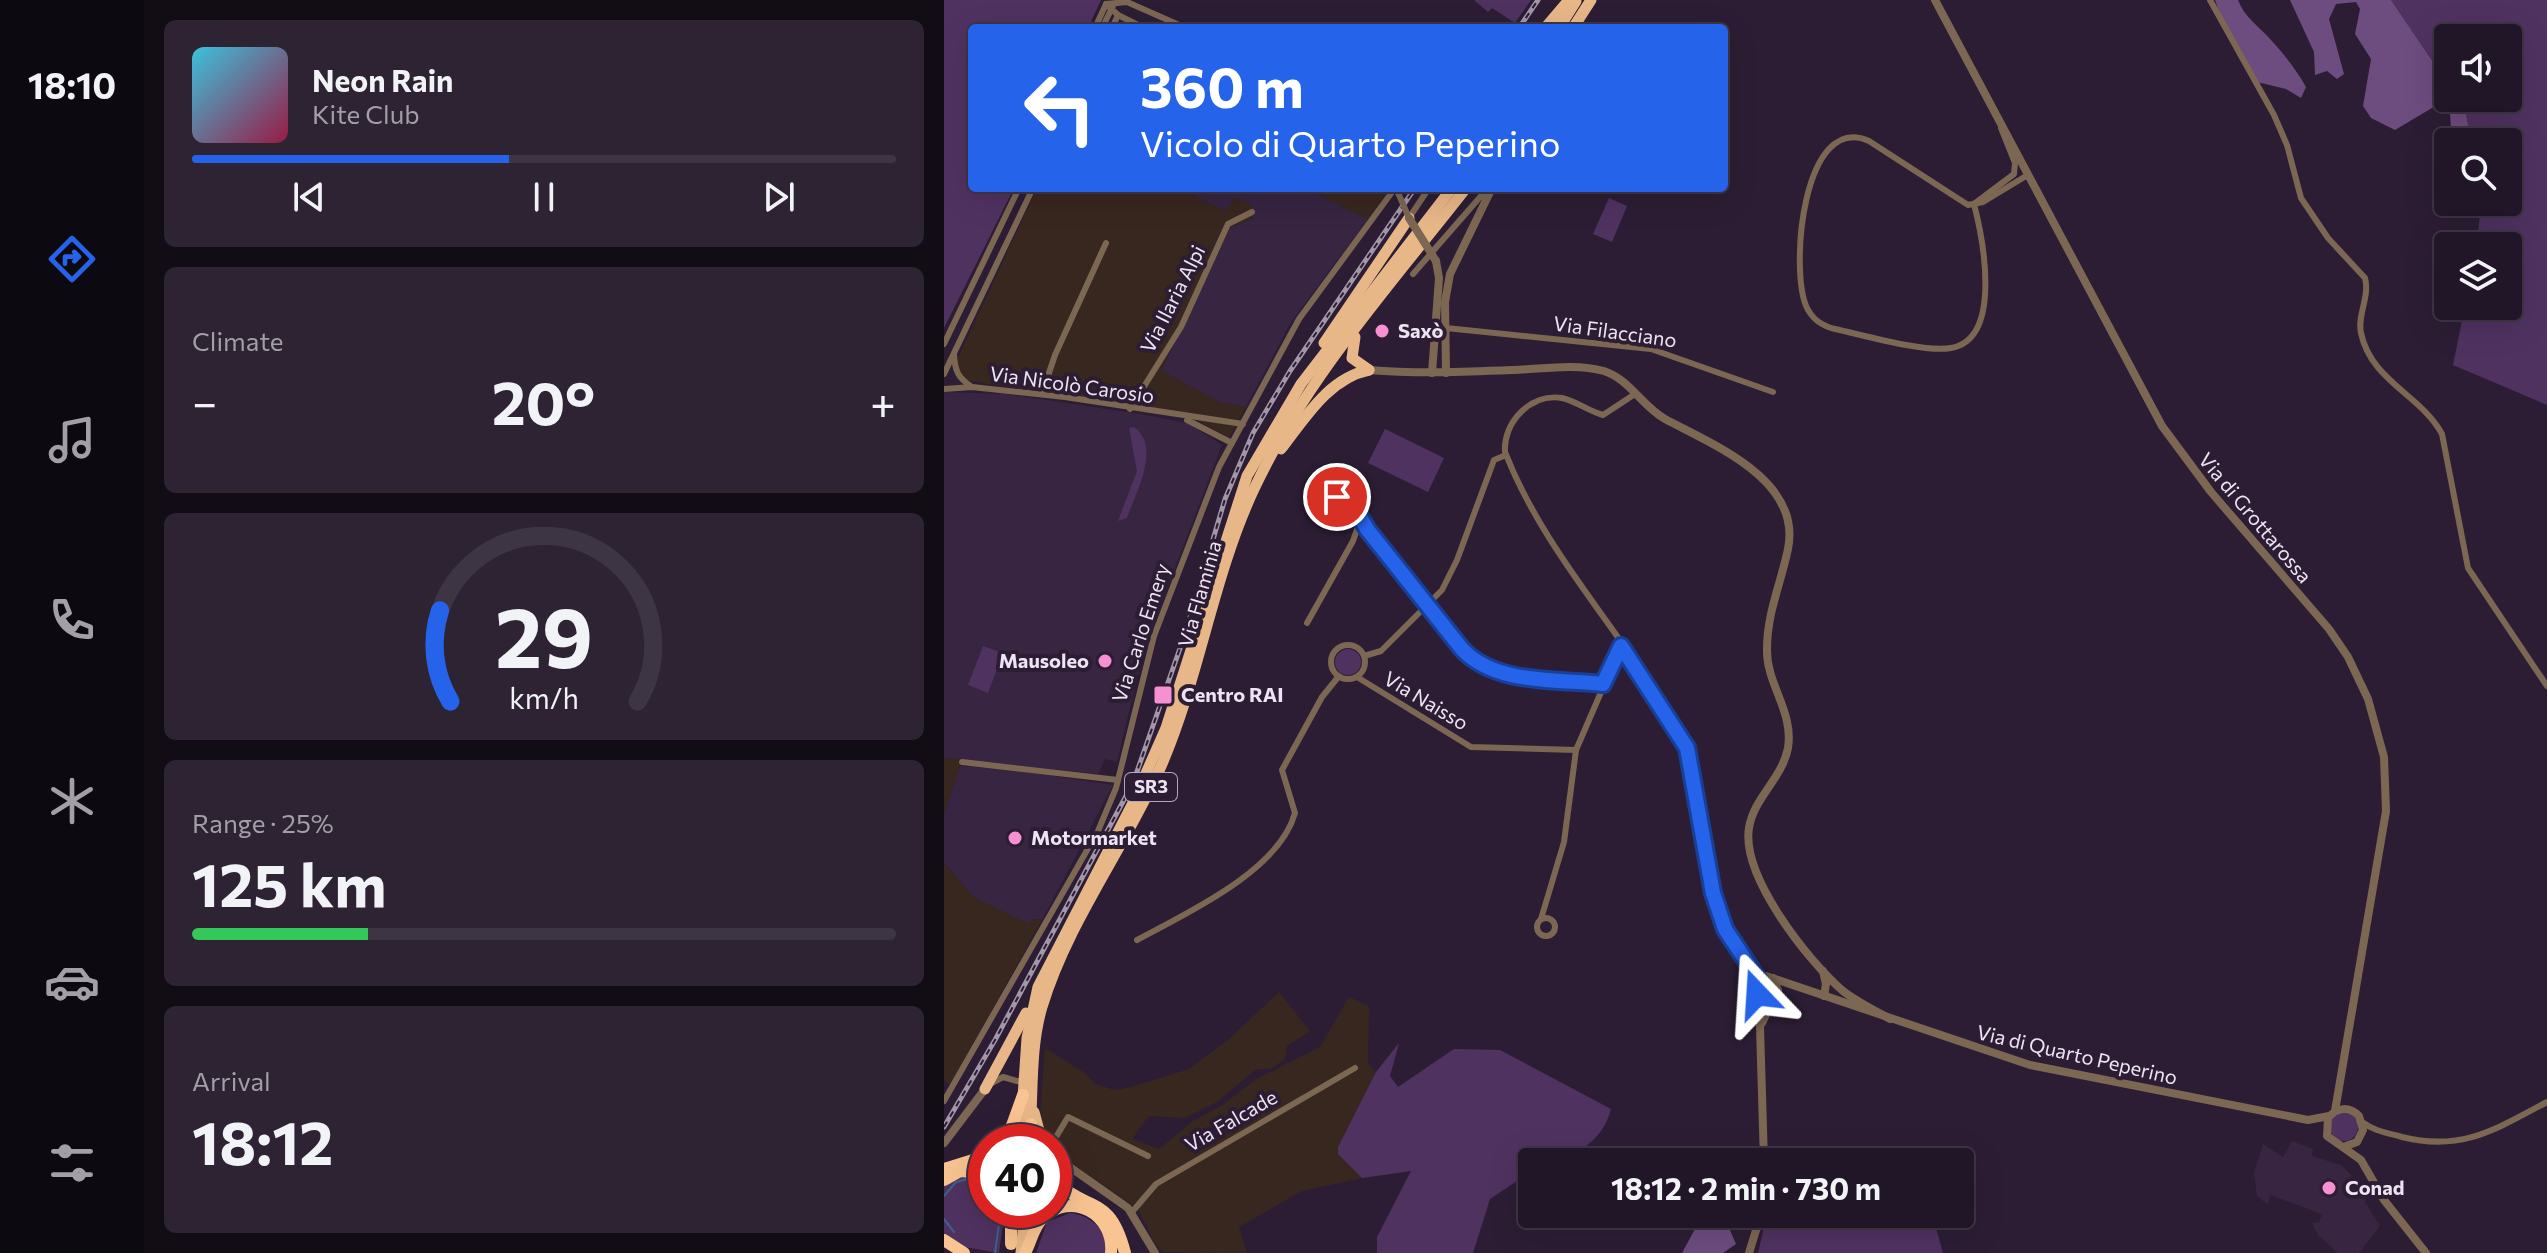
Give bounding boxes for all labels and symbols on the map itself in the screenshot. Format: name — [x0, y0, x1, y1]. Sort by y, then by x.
street label: Via Ilaria Alpi — [1135, 241, 1209, 356]
street label: Via Filacciano — [1552, 310, 1678, 352]
place label: Saxò — [1398, 318, 1443, 342]
marker: Saxò — [1373, 322, 1391, 340]
street label: Via Nicolò Carosio — [988, 361, 1156, 407]
street label: Via di Grottarossa — [2194, 447, 2317, 587]
pin — [1303, 463, 1371, 531]
street label: Via Flaminia — [1172, 538, 1226, 650]
street label: Via Carlo Emery — [1106, 560, 1174, 705]
place label: Mausoleo — [999, 648, 1089, 672]
marker: Mausoleo — [1096, 652, 1114, 670]
street label: Via Naisso — [1380, 666, 1473, 735]
place label: Centro RAI — [1181, 682, 1283, 706]
marker: Centro RAI — [1152, 684, 1174, 706]
road number: SR3 — [1125, 773, 1177, 801]
place label: Motormarket — [1031, 825, 1157, 849]
marker: Motormarket — [1006, 829, 1024, 847]
position arrow — [1715, 952, 1799, 1036]
street label: Via di Quarto Peperino — [1975, 1019, 2180, 1089]
street label: Via Falcade — [1180, 1084, 1281, 1156]
speed limit sign: 40 — [968, 1124, 1072, 1228]
place label: Conad — [2345, 1175, 2404, 1199]
marker: Conad — [2320, 1179, 2338, 1197]

